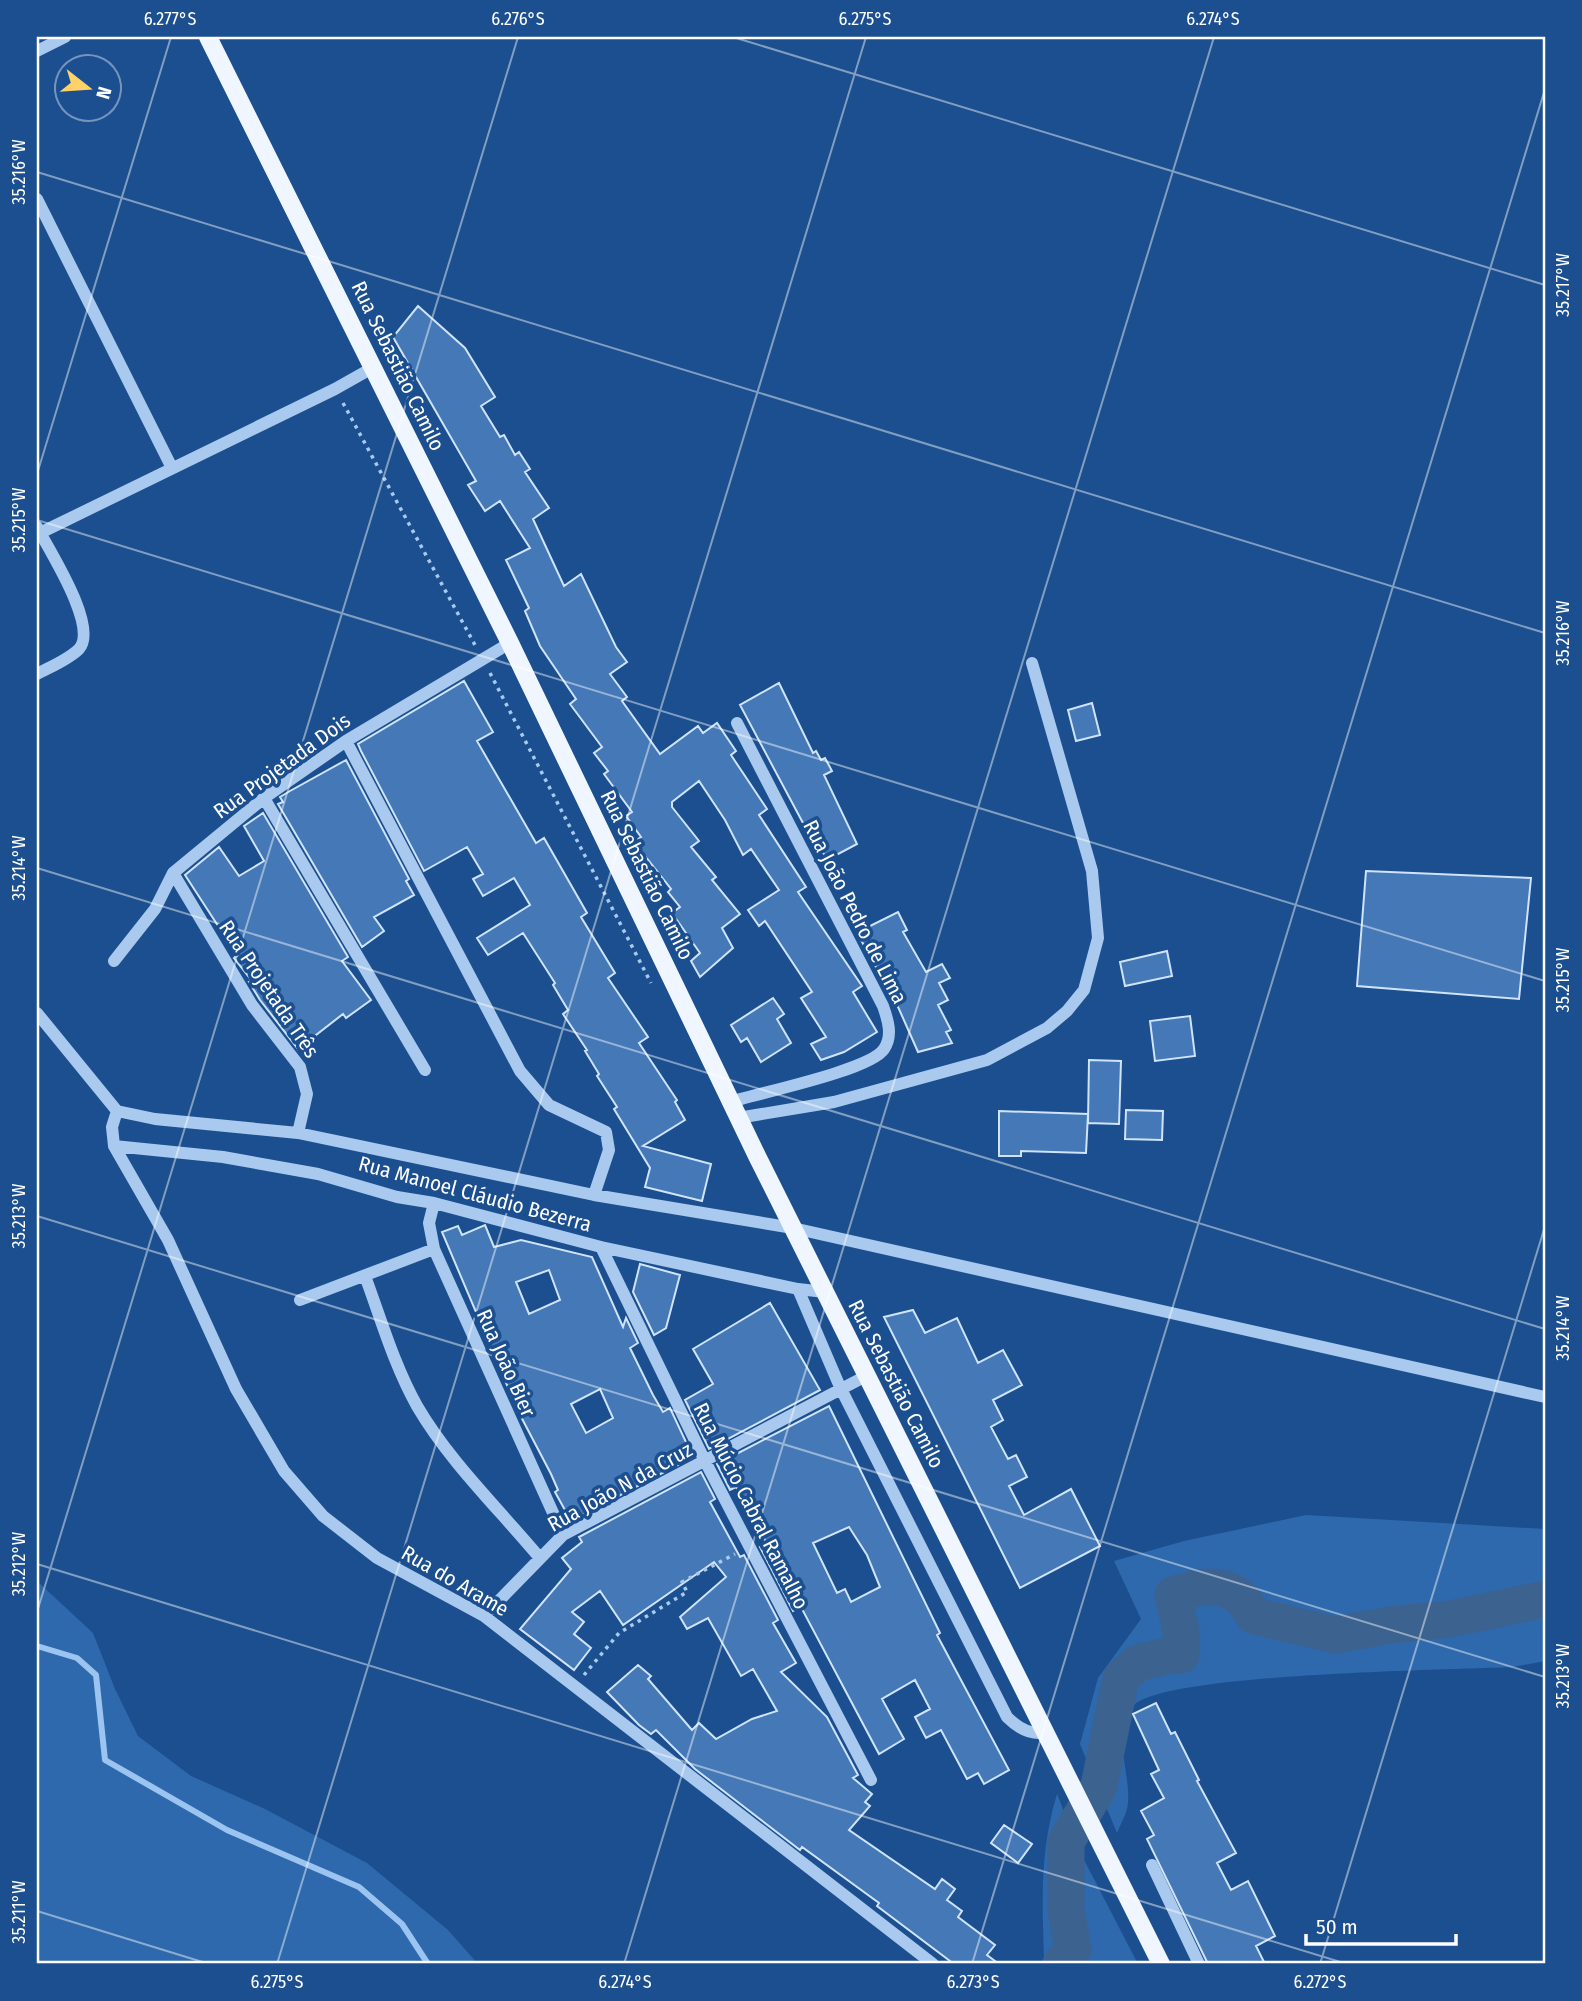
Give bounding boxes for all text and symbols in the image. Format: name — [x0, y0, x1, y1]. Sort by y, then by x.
text: 6.277°S — [144, 8, 196, 30]
text: 6.276°S — [491, 8, 545, 30]
text: 6.275°S — [838, 8, 892, 30]
text: 6.274°S — [1186, 8, 1240, 30]
north arrow — [52, 52, 122, 122]
text: N — [91, 84, 116, 102]
text: 35.216°W — [8, 139, 30, 205]
text: 35.217°W — [1552, 252, 1574, 317]
street label: Rua Sebastião Camilo — [346, 277, 450, 455]
text: 35.215°W — [8, 487, 30, 552]
text: 35.216°W — [1552, 600, 1574, 666]
street label: Rua Projetada Dois — [209, 708, 355, 824]
street label: Rua Sebastião Camilo — [595, 786, 699, 964]
street label: Rua João Pedro de Lima — [797, 816, 913, 1008]
text: 35.214°W — [8, 835, 30, 901]
street label: Rua Projetada Três — [213, 915, 325, 1063]
text: 35.215°W — [1552, 947, 1574, 1012]
street label: Rua Manoel Cláudio Bezerra — [356, 1150, 594, 1238]
text: 35.213°W — [8, 1183, 30, 1248]
street label: Rua Sebastião Camilo — [842, 1295, 950, 1473]
text: 35.214°W — [1552, 1295, 1574, 1361]
street label: Rua João Bier — [471, 1305, 542, 1421]
street label: Rua Múcio Cabral Ramalho — [688, 1398, 814, 1614]
street label: Rua João N da Cruz — [543, 1436, 697, 1538]
text: 35.212°W — [8, 1531, 30, 1596]
street label: Rua do Arame — [397, 1540, 513, 1622]
text: 35.213°W — [1552, 1643, 1574, 1708]
text: 35.211°W — [8, 1880, 30, 1944]
scale bar — [1306, 1903, 1456, 1947]
text: 50 m — [1316, 1914, 1358, 1940]
text: 6.275°S — [250, 1971, 304, 1993]
text: 6.274°S — [598, 1971, 652, 1993]
text: 6.273°S — [946, 1971, 1000, 1993]
text: 6.272°S — [1294, 1971, 1347, 1993]

